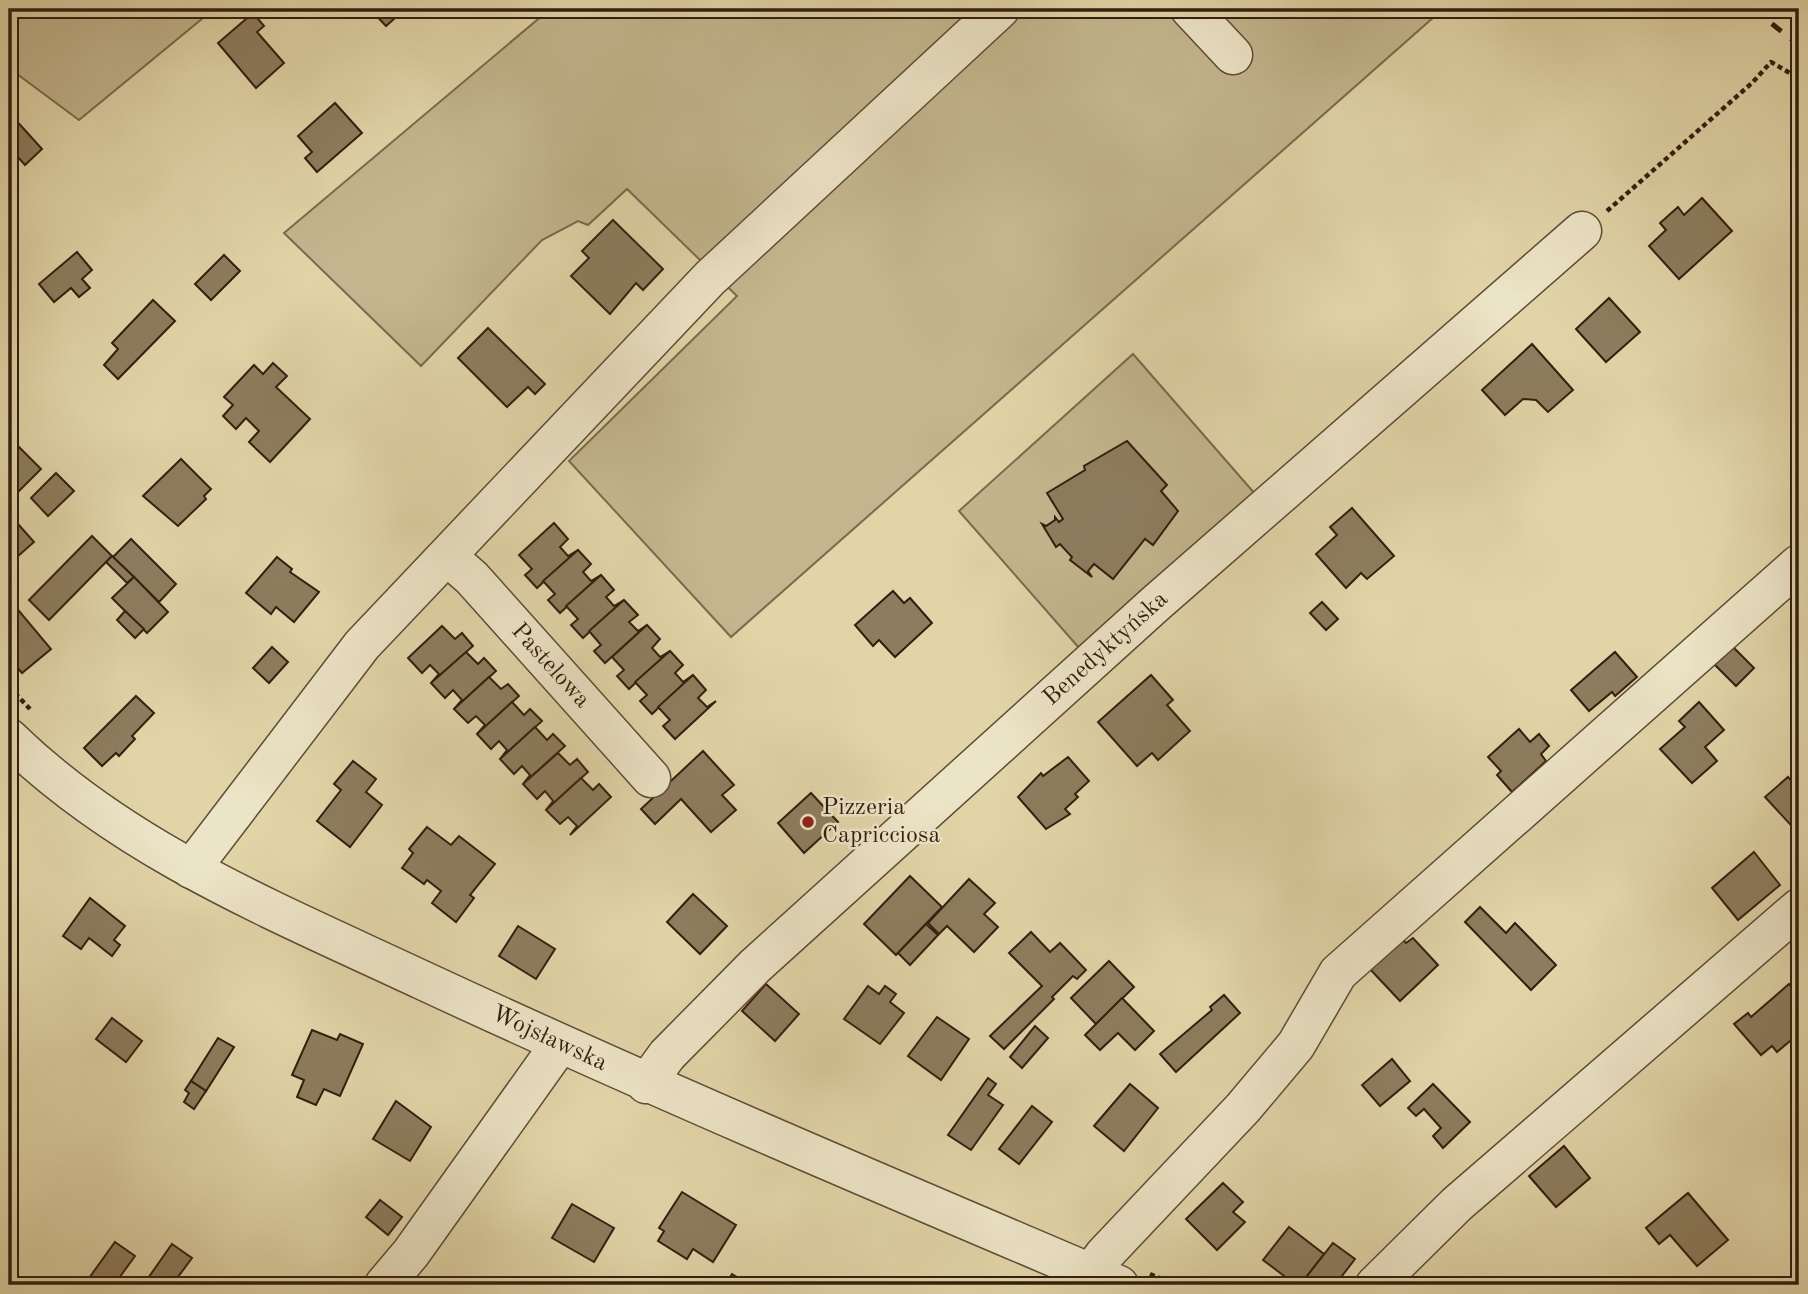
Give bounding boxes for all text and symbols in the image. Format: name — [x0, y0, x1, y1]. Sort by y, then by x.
street label: Benedyktyńska — [1039, 587, 1173, 711]
street label: Pastelowa — [506, 619, 594, 713]
place label: Pizzeria Capricciosa — [822, 796, 940, 848]
marker: Pizzeria Capricciosa — [800, 814, 816, 830]
street label: Wojsławska — [487, 1002, 611, 1076]

